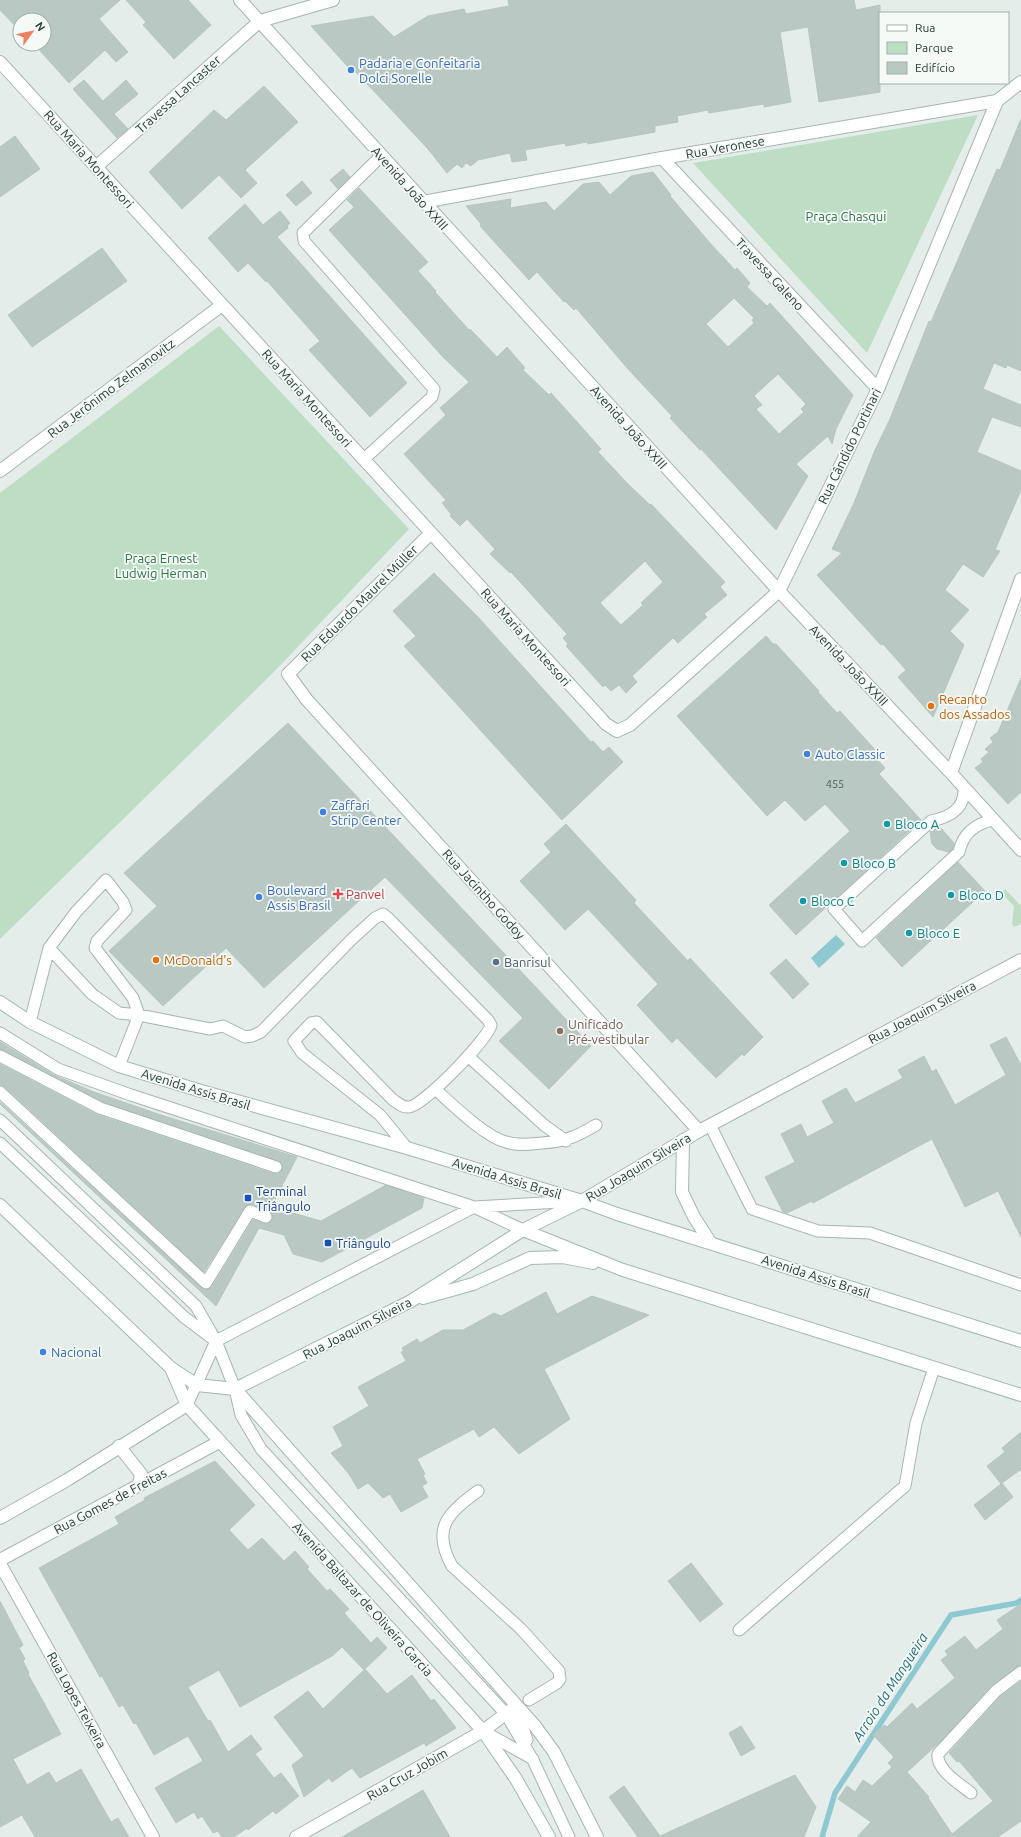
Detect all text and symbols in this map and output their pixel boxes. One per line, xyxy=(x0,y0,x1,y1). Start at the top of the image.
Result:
north arrow xyxy=(12,12,52,52)
legend xyxy=(879,12,1009,84)
text: N xyxy=(33,20,48,33)
text: Rua xyxy=(915,21,936,34)
text: Parque xyxy=(915,41,953,54)
street label: Travessa Lancaster xyxy=(133,52,223,136)
place label: Padaria e Confeitaria Dolci Sorelle xyxy=(359,56,480,85)
text: Edifício xyxy=(915,61,955,74)
marker: Padaria e Confeitaria Dolci Sorelle xyxy=(346,65,356,75)
street label: Rua Maria Montessori xyxy=(41,107,137,211)
street label: Rua Veronese xyxy=(684,133,766,161)
street label: Avenida João XXIII xyxy=(369,143,451,233)
park label: Praça Chasqui xyxy=(806,209,886,223)
street label: Travessa Galeno xyxy=(733,235,807,313)
street label: Rua Jerônimo Zelmanovitz xyxy=(45,336,177,440)
street label: Rua Maria Montessori xyxy=(259,346,355,450)
street label: Avenida João XXIII xyxy=(588,382,670,472)
street label: Rua Cândido Portinari xyxy=(815,386,883,506)
street label: Rua Eduardo Maurel Müller xyxy=(298,542,420,664)
park label: Praça Ernest Ludwig Herman xyxy=(115,551,207,580)
street label: Rua Maria Montessori xyxy=(478,585,574,689)
street label: Avenida João XXIII xyxy=(807,622,891,708)
place label: Recanto dos Assados xyxy=(939,692,1011,721)
marker: Recanto dos Assados xyxy=(926,701,936,711)
place label: Auto Classic xyxy=(815,747,885,761)
marker: Auto Classic xyxy=(802,749,812,759)
house number: 455 xyxy=(826,778,844,790)
place label: Zaffari Strip Center xyxy=(331,798,401,827)
marker: Zaffari Strip Center xyxy=(318,807,328,817)
place label: Bloco A xyxy=(895,817,940,831)
marker: Bloco A xyxy=(882,819,892,829)
street label: Rua Jacintho Godoy xyxy=(440,846,528,942)
place label: Bloco B xyxy=(852,856,896,870)
marker: Bloco B xyxy=(839,858,849,868)
place label: Boulevard Assis Brasil xyxy=(267,883,331,912)
place label: Panvel xyxy=(346,887,385,901)
place label: Bloco D xyxy=(959,888,1004,902)
marker: Panvel xyxy=(333,889,343,899)
marker: Bloco D xyxy=(946,890,956,900)
marker: Boulevard Assis Brasil xyxy=(254,892,264,902)
place label: Bloco C xyxy=(811,894,855,908)
marker: Bloco C xyxy=(798,896,808,906)
place label: Bloco E xyxy=(917,926,960,940)
marker: Bloco E xyxy=(904,928,914,938)
place label: McDonald's xyxy=(164,953,232,967)
marker: McDonald's xyxy=(151,955,161,965)
place label: Banrisul xyxy=(504,955,552,969)
marker: Banrisul xyxy=(491,957,501,967)
street label: Rua Joaquim Silveira xyxy=(866,978,978,1046)
place label: Unificado Pré-vestibular xyxy=(568,1017,649,1046)
marker: Unificado Pré-vestibular xyxy=(555,1026,565,1036)
street label: Avenida Assis Brasil xyxy=(140,1066,253,1112)
street label: Rua Joaquim Silveira xyxy=(583,1130,693,1204)
street label: Avenida Assis Brasil xyxy=(451,1155,564,1201)
place label: Terminal Triângulo xyxy=(256,1184,311,1213)
marker: Terminal Triângulo xyxy=(243,1193,253,1203)
place label: Triângulo xyxy=(336,1236,391,1250)
marker: Triângulo xyxy=(323,1238,333,1248)
street label: Avenida Assis Brasil xyxy=(760,1252,873,1300)
street label: Rua Joaquim Silveira xyxy=(300,1295,414,1361)
place label: Nacional xyxy=(51,1345,102,1359)
marker: Nacional xyxy=(38,1347,48,1357)
street label: Rua Gomes de Freitas xyxy=(51,1465,169,1537)
street label: Avenida Baltazar de Oliveira Garcia xyxy=(290,1519,436,1679)
water label: Arroio da Mangueira xyxy=(848,1629,931,1745)
street label: Rua Lopes Teixeira xyxy=(45,1649,109,1751)
street label: Rua Cruz Jobim xyxy=(364,1745,450,1803)

